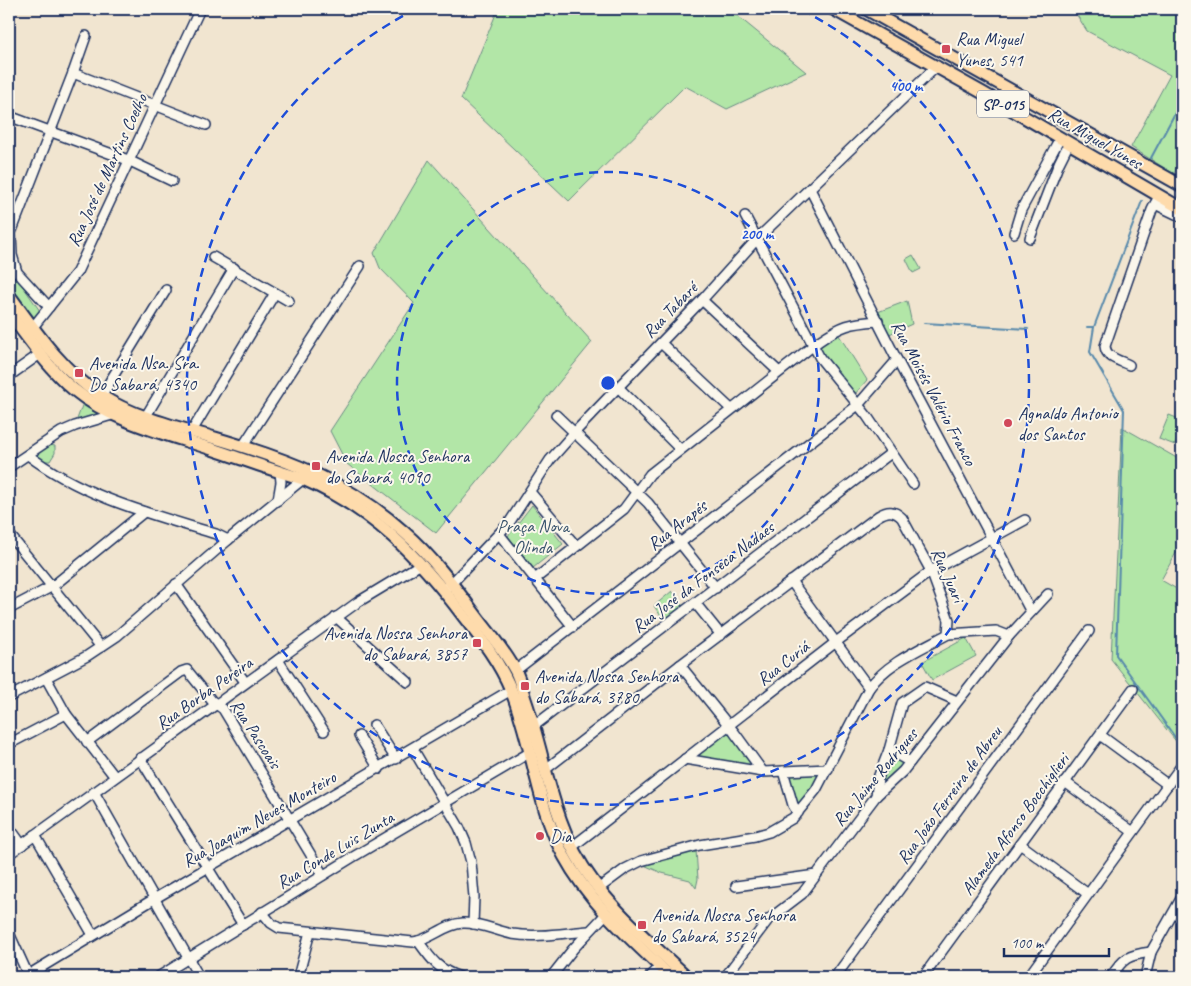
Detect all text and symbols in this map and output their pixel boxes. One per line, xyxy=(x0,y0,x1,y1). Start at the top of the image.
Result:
place label: Rua Miguel Yunes, 541 xyxy=(956,28,1025,71)
marker: Rua Miguel Yunes, 541 xyxy=(940,43,952,55)
text: 400 m xyxy=(890,77,924,96)
street label: Rua José de Martins Coelho xyxy=(62,89,153,250)
road number: SP-015 xyxy=(977,90,1029,118)
street label: Rua Miguel Yunes xyxy=(1044,102,1147,175)
text: 200 m xyxy=(741,225,775,244)
street label: Rua Tabaré xyxy=(638,275,704,342)
street label: Rua Moisés Valério Franco xyxy=(887,317,982,471)
place label: Avenida Nsa. Sra. Do Sabará, 4340 xyxy=(89,352,200,395)
marker: Avenida Nsa. Sra. Do Sabará, 4340 xyxy=(73,367,85,379)
centre of rings xyxy=(599,374,617,392)
place label: Agnaldo Antonio dos Santos xyxy=(1018,402,1119,445)
marker: Agnaldo Antonio dos Santos xyxy=(1002,417,1014,429)
place label: Avenida Nossa Senhora do Sabará, 4090 xyxy=(326,445,471,488)
marker: Avenida Nossa Senhora do Sabará, 4090 xyxy=(310,460,322,472)
street label: Rua Arapés xyxy=(643,494,712,555)
park label: Praça Nova Olinda xyxy=(497,515,570,558)
street label: Rua José da Fonseca Nadaes xyxy=(628,515,780,638)
street label: Rua Juari xyxy=(926,544,971,608)
place label: Avenida Nossa Senhora do Sabará, 3857 xyxy=(324,622,469,665)
street label: Rua Curiá xyxy=(752,634,815,690)
marker: Avenida Nossa Senhora do Sabará, 3857 xyxy=(471,637,483,649)
street label: Rua Borba Pereira xyxy=(151,651,258,734)
place label: Avenida Nossa Senhora do Sabará, 3780 xyxy=(535,665,680,708)
marker: Avenida Nossa Senhora do Sabará, 3780 xyxy=(519,680,531,692)
street label: Rua Pascoais xyxy=(226,695,287,774)
street label: Rua João Ferreira de Abreu xyxy=(892,721,1007,868)
street label: Rua Jaime Rodrigues xyxy=(828,722,924,830)
street label: Alameda Afonso Bocchiglieri xyxy=(956,747,1075,899)
street label: Rua Joaquim Neves Monteiro xyxy=(178,765,341,872)
street label: Rua Conde Luis Zunta xyxy=(272,805,399,894)
place label: Dia xyxy=(550,825,573,847)
marker: Dia xyxy=(534,830,546,842)
place label: Avenida Nossa Senhora do Sabará, 3524 xyxy=(652,904,797,947)
marker: Avenida Nossa Senhora do Sabará, 3524 xyxy=(636,919,648,931)
scale bar xyxy=(1004,926,1108,958)
text: 100 m xyxy=(1011,934,1045,953)

